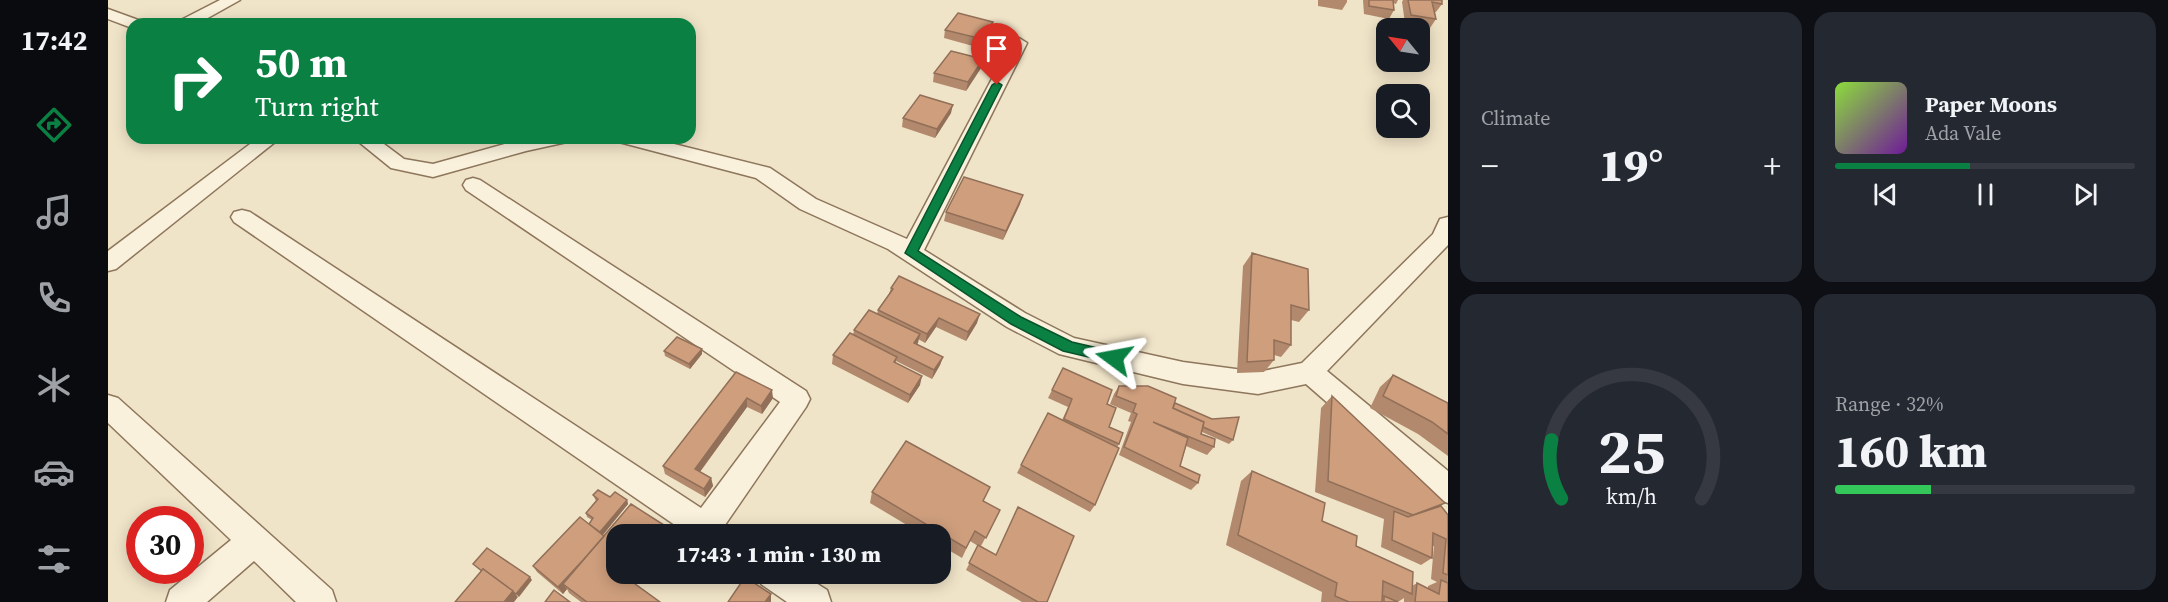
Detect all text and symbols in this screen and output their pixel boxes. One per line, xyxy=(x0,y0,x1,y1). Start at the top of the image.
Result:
north arrow xyxy=(1376,18,1430,72)
map controls xyxy=(1376,18,1430,138)
text: 17:42 xyxy=(21,22,87,59)
pin xyxy=(971,23,1022,85)
icon: arrive xyxy=(980,32,1013,65)
text: 50 m xyxy=(255,33,348,91)
icon: right xyxy=(156,42,234,120)
button: search xyxy=(1376,84,1430,138)
text: Turn right xyxy=(255,88,379,125)
text: Paper Moons xyxy=(1925,89,2057,119)
icon: directions xyxy=(33,104,75,146)
text: Climate xyxy=(1481,104,1550,132)
text: Ada Vale xyxy=(1925,119,2001,147)
text: 19° xyxy=(1599,134,1663,196)
text: − xyxy=(1481,143,1499,188)
text: + xyxy=(1763,143,1781,188)
icon: previous xyxy=(1869,178,1902,211)
icon: pause xyxy=(1969,178,2002,211)
icon: next xyxy=(2069,178,2102,211)
icon: music xyxy=(33,191,75,233)
icon: phone xyxy=(33,277,75,319)
position arrow xyxy=(1082,326,1146,390)
icon: climate xyxy=(33,364,75,406)
text: Range · 32% xyxy=(1835,390,1944,418)
text: 25 xyxy=(1597,408,1665,494)
text: 160 km xyxy=(1835,420,1987,482)
icon: car xyxy=(33,451,75,493)
text: km/h xyxy=(1605,482,1657,511)
speed limit sign: 30 xyxy=(126,506,204,584)
icon: filters xyxy=(33,538,75,580)
text: 17:43 · 1 min · 130 m xyxy=(676,539,881,569)

